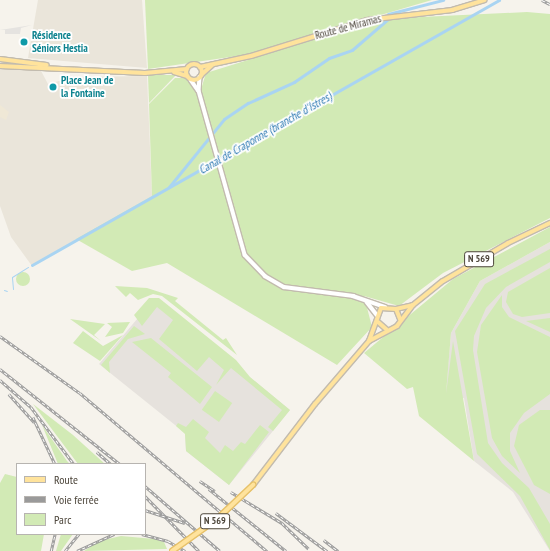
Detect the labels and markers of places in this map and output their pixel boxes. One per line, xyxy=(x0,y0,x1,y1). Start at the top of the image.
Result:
place label: Résidence Séniors Hestia xyxy=(32,29,88,55)
marker: Résidence Séniors Hestia xyxy=(19,37,29,47)
place label: Place Jean de la Fontaine xyxy=(61,74,113,100)
marker: Place Jean de la Fontaine xyxy=(48,82,58,92)

